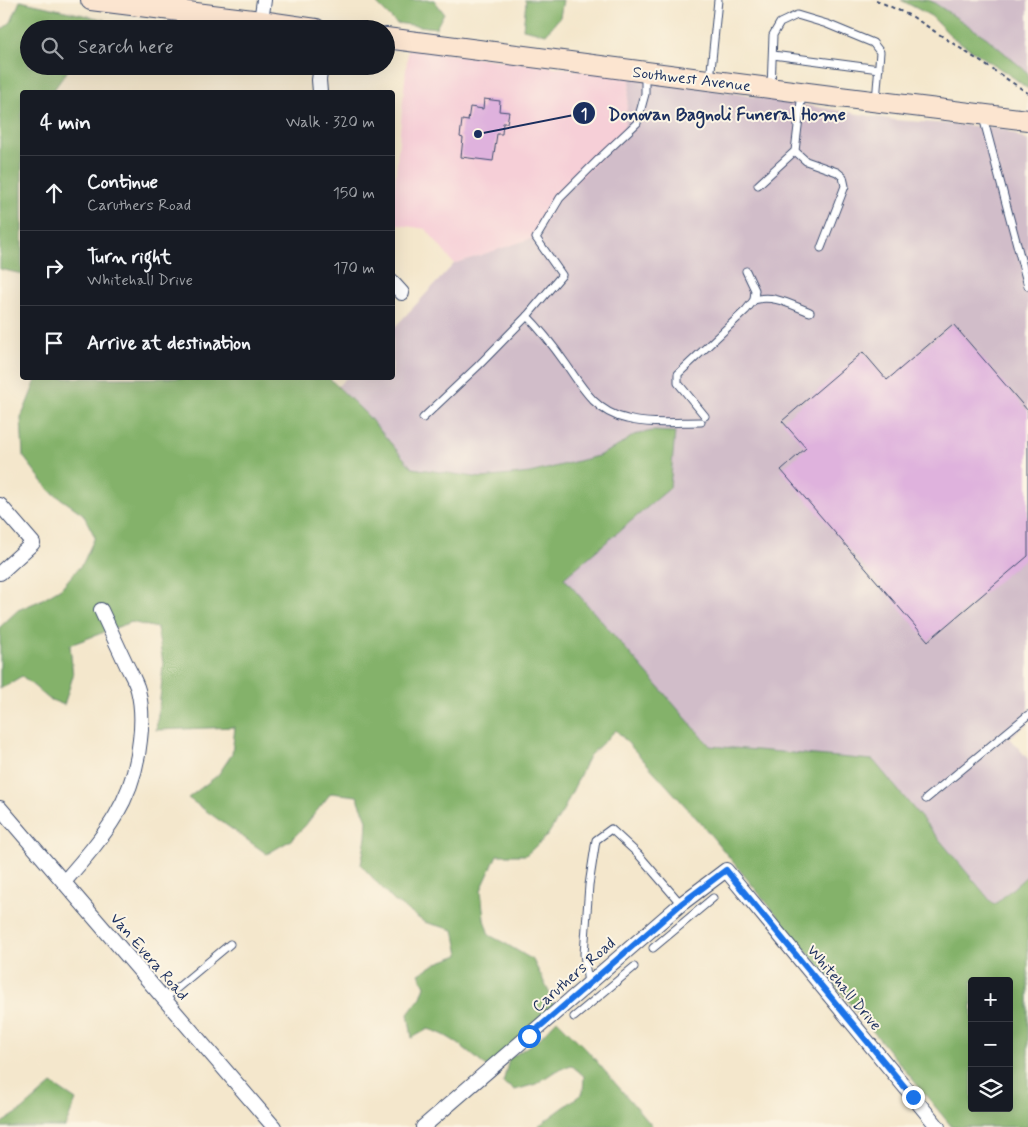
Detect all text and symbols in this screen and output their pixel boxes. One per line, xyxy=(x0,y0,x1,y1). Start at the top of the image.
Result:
search box xyxy=(20,20,395,75)
icon: search xyxy=(38,34,66,62)
text: Search here xyxy=(78,35,174,60)
street label: Southwest Avenue xyxy=(631,62,752,97)
callout: Donovan Bagnoli Funeral Home xyxy=(571,97,858,130)
text: Donovan Bagnoli Funeral Home xyxy=(608,103,846,129)
text: 1 xyxy=(581,105,587,125)
text: 4 min xyxy=(40,109,91,137)
text: Walk · 320 m xyxy=(286,112,375,133)
text: Continue xyxy=(87,170,158,195)
icon: ahead xyxy=(40,179,68,207)
text: 150 m xyxy=(333,183,375,204)
text: Caruthers Road xyxy=(87,195,191,216)
text: Turn right xyxy=(87,245,171,270)
icon: right xyxy=(40,254,68,282)
text: 170 m xyxy=(333,258,375,279)
text: Whitehall Drive xyxy=(87,270,193,291)
icon: arrive xyxy=(40,329,68,357)
text: Arrive at destination xyxy=(87,331,251,356)
street label: Van Evera Road xyxy=(105,909,193,1005)
street label: Caruthers Road xyxy=(528,933,620,1017)
street label: Whitehall Drive xyxy=(802,941,886,1035)
map controls xyxy=(968,977,1013,1112)
button: + xyxy=(968,977,1013,1022)
button: − xyxy=(968,1022,1013,1067)
route start xyxy=(518,1025,541,1048)
button: layers xyxy=(968,1067,1013,1112)
route end xyxy=(902,1086,925,1109)

